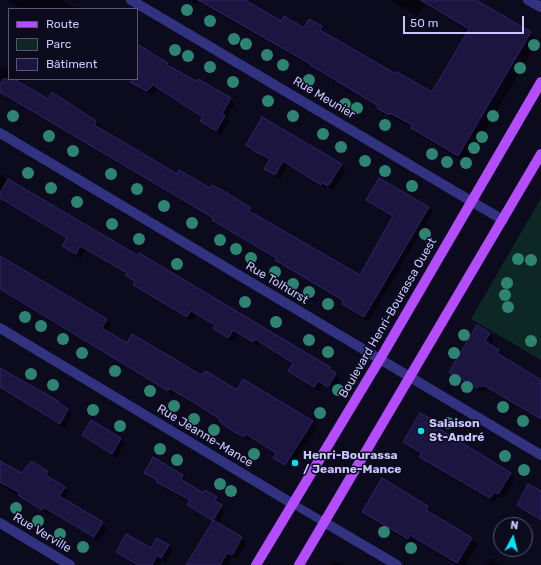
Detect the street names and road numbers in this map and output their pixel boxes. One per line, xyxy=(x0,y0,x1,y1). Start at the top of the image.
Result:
street label: Rue Meunier xyxy=(290,74,358,122)
street label: Boulevard Henri-Bourassa Ouest xyxy=(336,235,440,401)
street label: Rue Tolhurst xyxy=(243,259,311,307)
street label: Rue Jeanne-Mance xyxy=(154,402,256,470)
street label: Rue Verville xyxy=(10,510,74,556)

